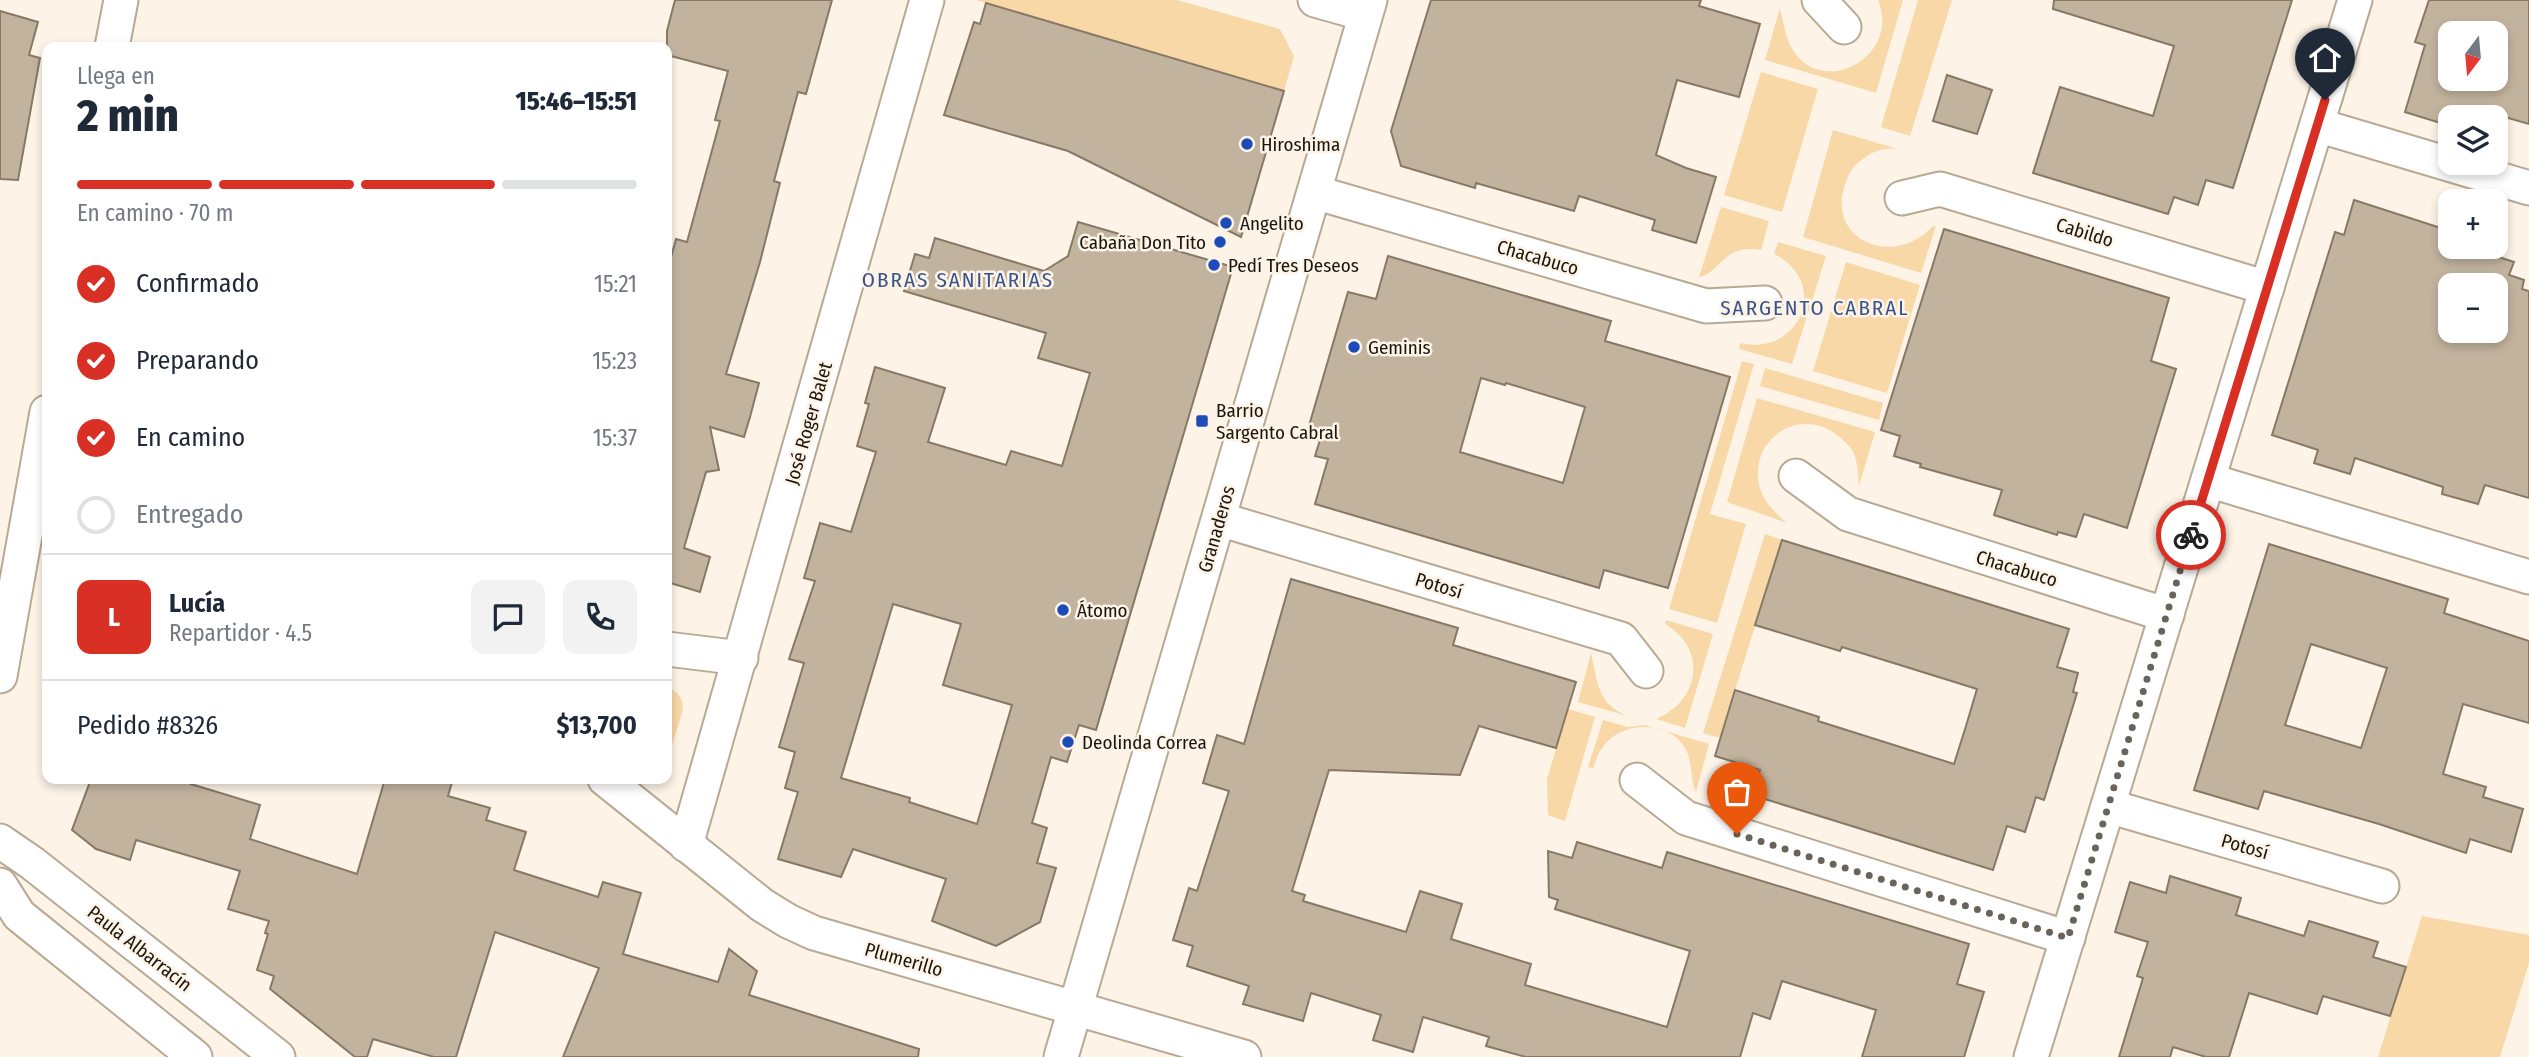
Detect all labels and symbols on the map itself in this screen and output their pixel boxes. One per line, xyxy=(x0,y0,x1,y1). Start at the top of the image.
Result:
north arrow xyxy=(2438,21,2508,91)
pin xyxy=(2295,28,2355,100)
place label: Hiroshima xyxy=(1261,133,1340,156)
marker: Hiroshima xyxy=(1239,136,1255,152)
place label: Angelito xyxy=(1240,212,1304,235)
street label: Cabildo xyxy=(2053,213,2116,252)
marker: Angelito xyxy=(1218,215,1234,231)
place label: Cabaña Don Tito xyxy=(1079,231,1206,254)
marker: Cabaña Don Tito xyxy=(1212,234,1228,250)
street label: Chacabuco xyxy=(1494,235,1581,280)
place label: Pedí Tres Deseos xyxy=(1228,254,1359,277)
marker: Pedí Tres Deseos xyxy=(1206,257,1222,273)
district label: OBRAS SANITARIAS xyxy=(862,267,1054,293)
district label: SARGENTO CABRAL xyxy=(1720,295,1910,321)
place label: Geminis xyxy=(1368,336,1431,359)
marker: Geminis xyxy=(1346,339,1362,355)
street label: José Roger Balet xyxy=(780,358,837,487)
place label: Barrio Sargento Cabral xyxy=(1216,399,1339,444)
marker: Barrio Sargento Cabral xyxy=(1194,413,1210,429)
street label: Granaderos xyxy=(1193,483,1240,575)
courier xyxy=(2156,500,2226,570)
street label: Chacabuco xyxy=(1973,545,2060,592)
street label: Potosí xyxy=(1412,567,1465,604)
place label: Átomo xyxy=(1077,599,1128,622)
marker: Átomo xyxy=(1055,602,1071,618)
place label: Deolinda Correa xyxy=(1082,731,1207,754)
marker: Deolinda Correa xyxy=(1060,734,1076,750)
pin xyxy=(1707,762,1767,834)
street label: Potosí xyxy=(2219,829,2271,864)
street label: Paula Albarracín xyxy=(83,901,196,996)
street label: Plumerillo xyxy=(862,937,946,982)

